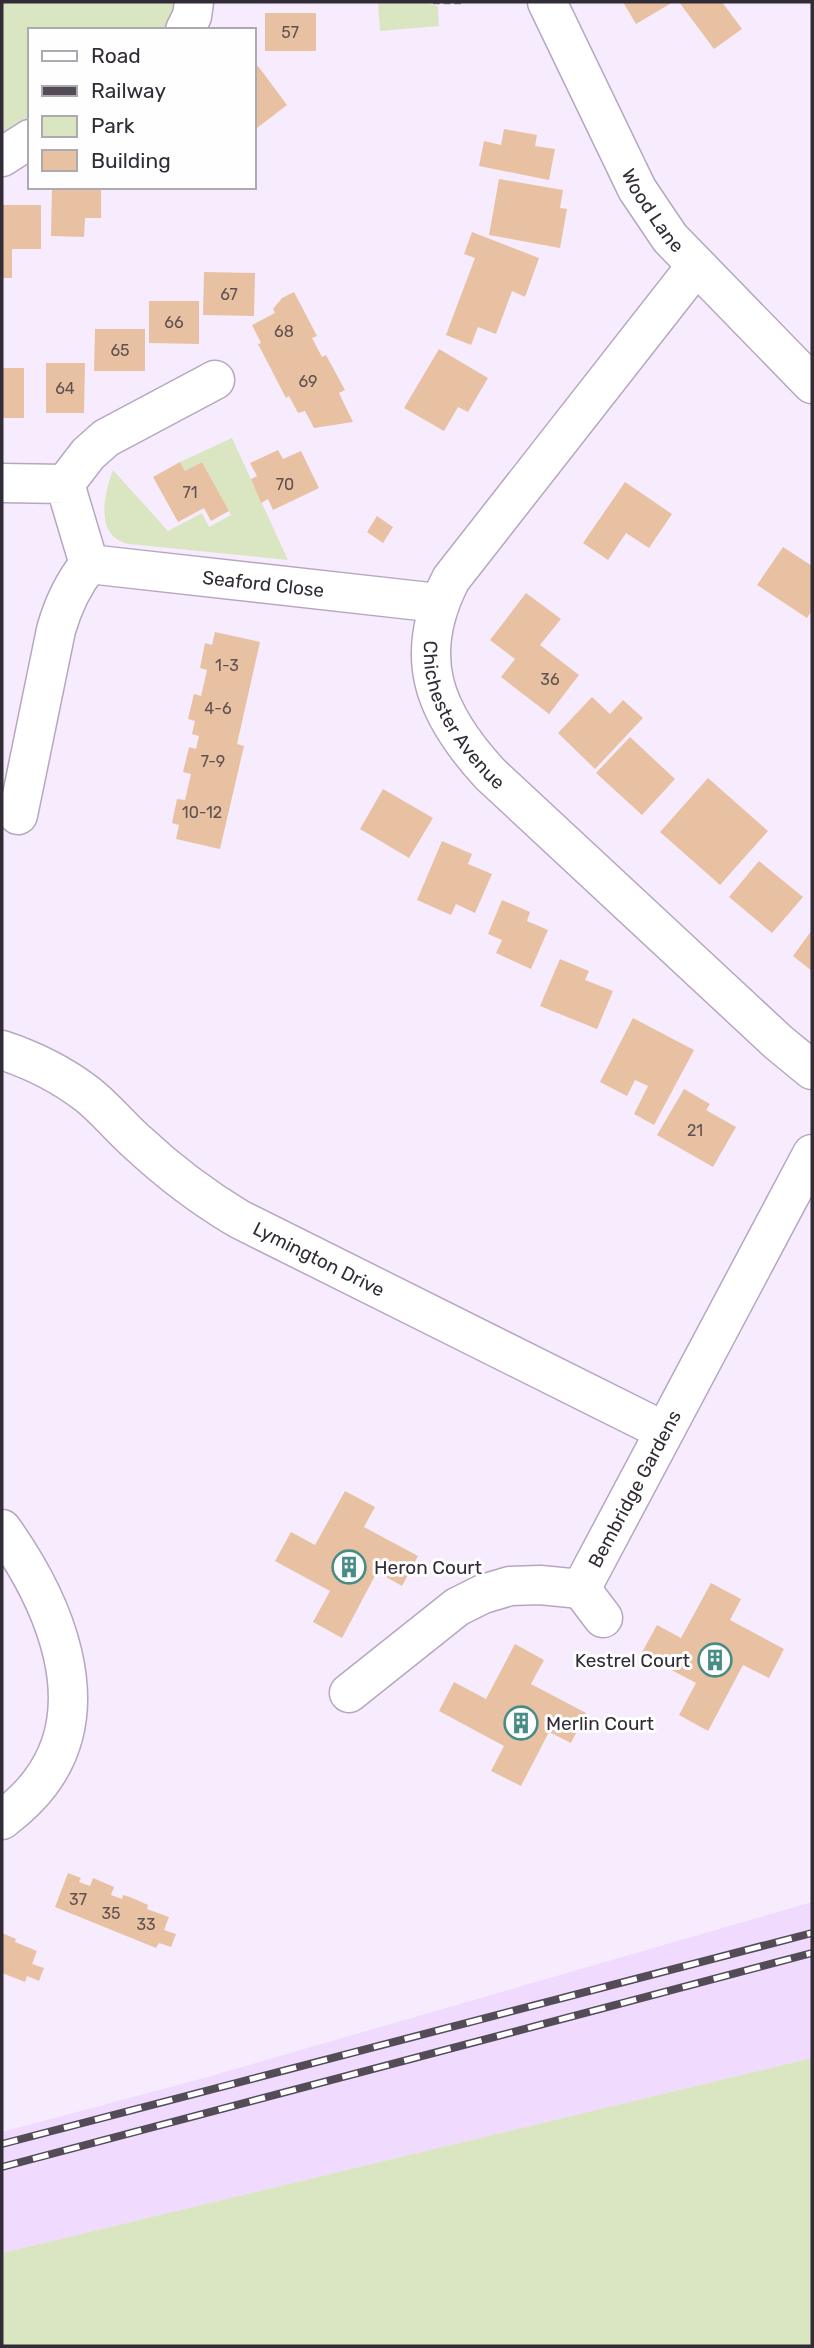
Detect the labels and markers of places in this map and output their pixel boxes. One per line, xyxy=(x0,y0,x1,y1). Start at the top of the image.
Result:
building icon: Heron Court xyxy=(330,1548,368,1586)
place label: Heron Court xyxy=(374,1556,483,1579)
building icon: Kestrel Court xyxy=(696,1641,734,1679)
place label: Kestrel Court xyxy=(575,1649,691,1672)
building icon: Merlin Court xyxy=(502,1704,540,1742)
place label: Merlin Court xyxy=(546,1712,655,1735)

